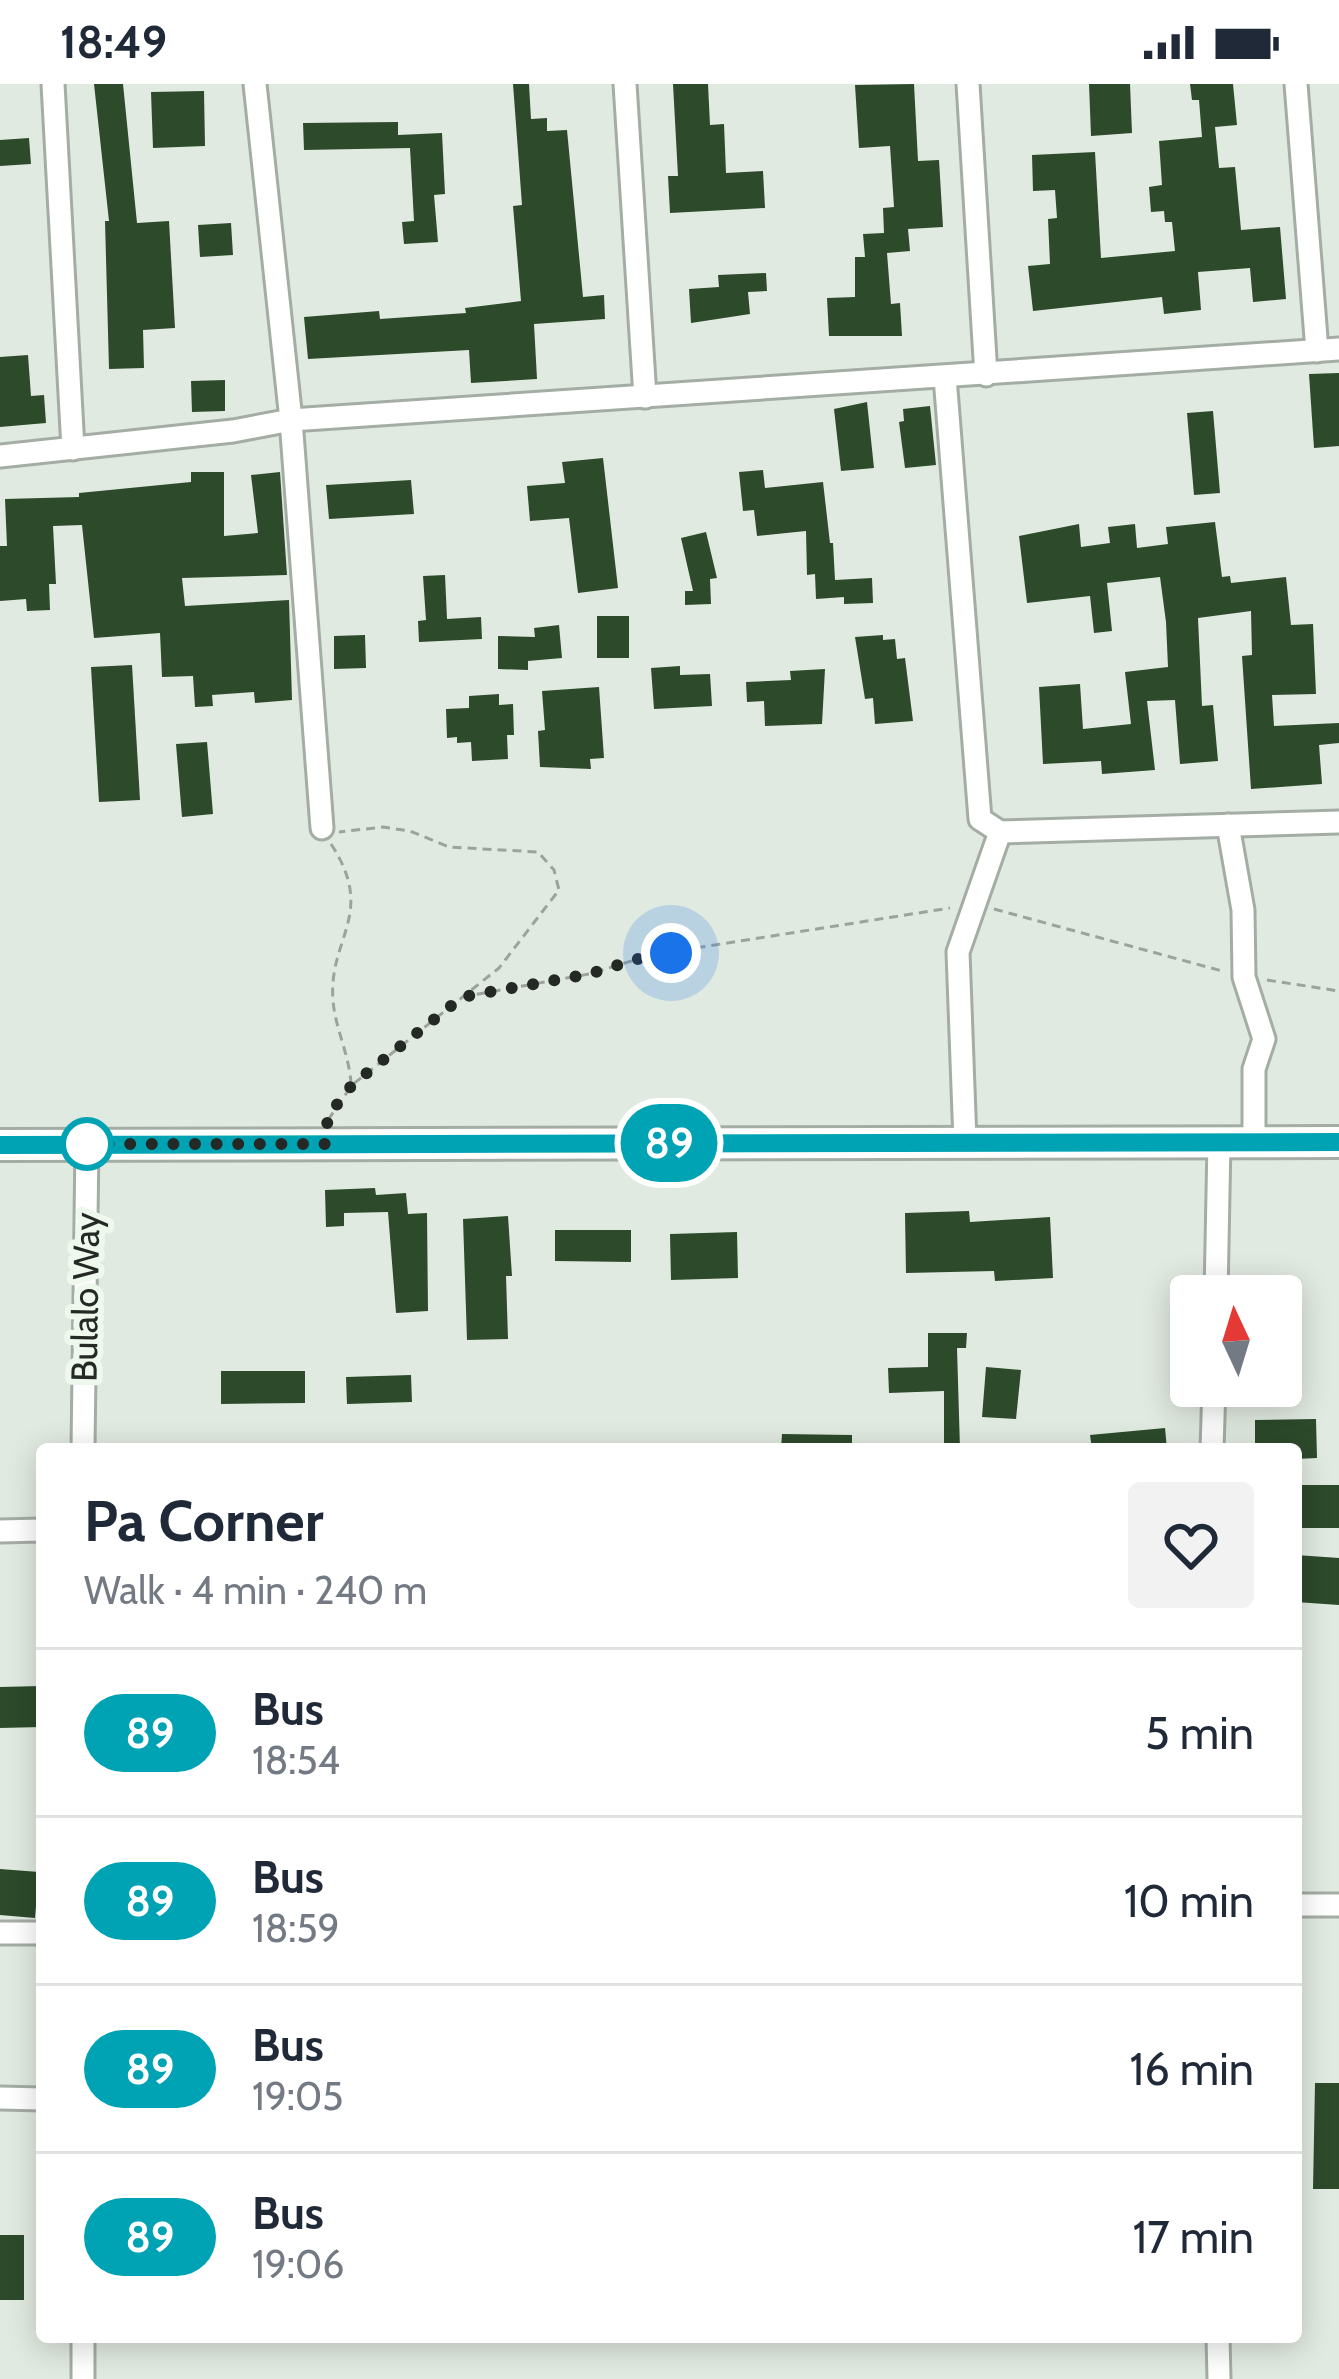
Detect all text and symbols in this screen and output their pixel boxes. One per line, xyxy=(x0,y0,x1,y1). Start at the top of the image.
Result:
text: 18:49 xyxy=(60,15,167,69)
your location xyxy=(641,923,701,983)
line badge: 89 xyxy=(615,1104,723,1182)
text: 89 xyxy=(645,1117,693,1169)
unlabelled marker xyxy=(62,1119,112,1169)
street label: Bulalo Way xyxy=(62,1212,108,1382)
north arrow xyxy=(1170,1275,1302,1407)
map controls xyxy=(1170,1275,1302,1407)
button: heart xyxy=(1128,1482,1254,1608)
text: Pa Corner xyxy=(84,1486,324,1555)
text: Walk · 4 min · 240 m xyxy=(84,1566,427,1614)
text: Bus xyxy=(252,1682,324,1736)
text: 5 min xyxy=(1145,1706,1254,1760)
text: 89 xyxy=(126,1707,174,1759)
text: 18:54 xyxy=(252,1736,340,1784)
text: Bus xyxy=(252,1850,324,1904)
text: 10 min xyxy=(1124,1874,1254,1928)
text: 89 xyxy=(126,1875,174,1927)
text: 18:59 xyxy=(252,1904,340,1952)
text: Bus xyxy=(252,2018,324,2072)
text: 16 min xyxy=(1129,2042,1254,2096)
text: 89 xyxy=(126,2043,174,2095)
text: 19:05 xyxy=(252,2072,343,2120)
text: Bus xyxy=(252,2186,324,2240)
text: 17 min xyxy=(1132,2210,1254,2264)
text: 89 xyxy=(126,2211,174,2263)
text: 19:06 xyxy=(252,2240,344,2288)

